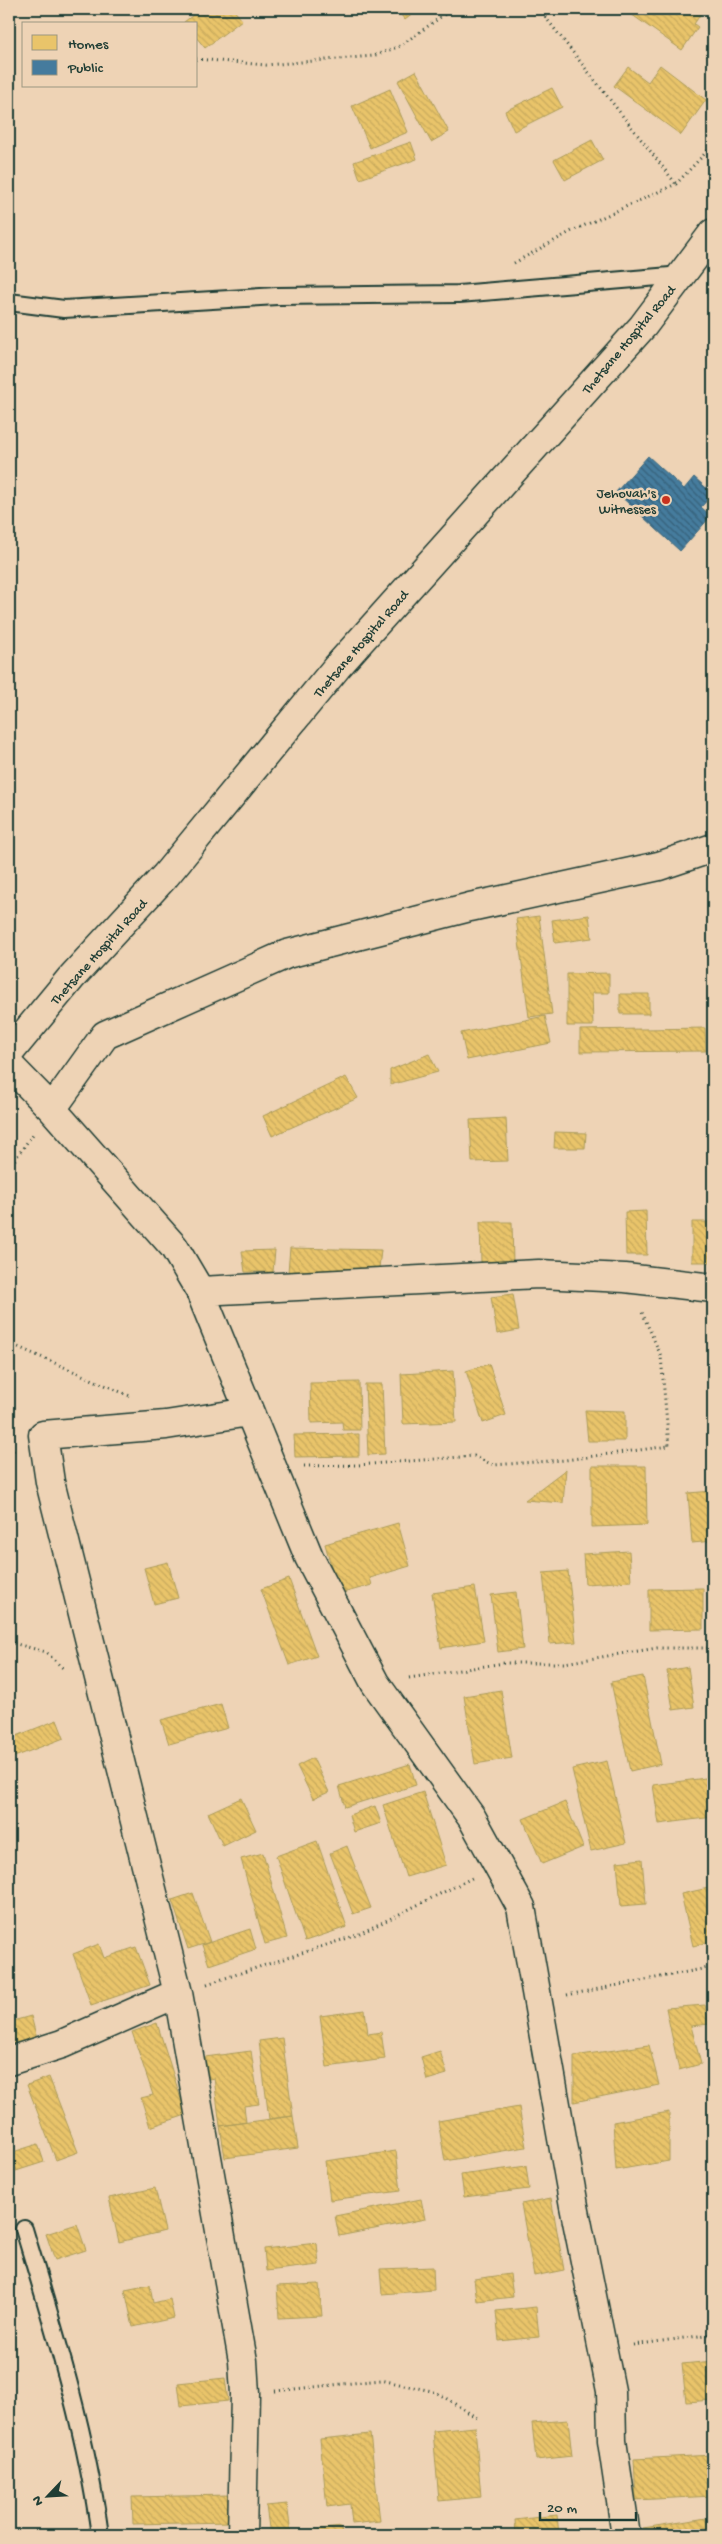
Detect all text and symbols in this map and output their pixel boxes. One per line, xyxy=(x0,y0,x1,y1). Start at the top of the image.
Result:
legend xyxy=(22,22,198,88)
text: Homes xyxy=(68,36,109,54)
text: Public xyxy=(67,60,104,78)
street label: Thetsane Hospital Road xyxy=(579,281,682,399)
place label: Jehovah's Witnesses xyxy=(596,486,657,519)
marker: Jehovah's Witnesses xyxy=(660,494,672,506)
street label: Thetsane Hospital Road xyxy=(310,586,414,703)
street label: Thetsane Hospital Road xyxy=(47,895,153,1010)
north arrow xyxy=(22,2472,72,2522)
scale bar xyxy=(540,2489,636,2521)
text: N xyxy=(29,2493,48,2508)
text: 20 m xyxy=(547,2500,577,2518)

